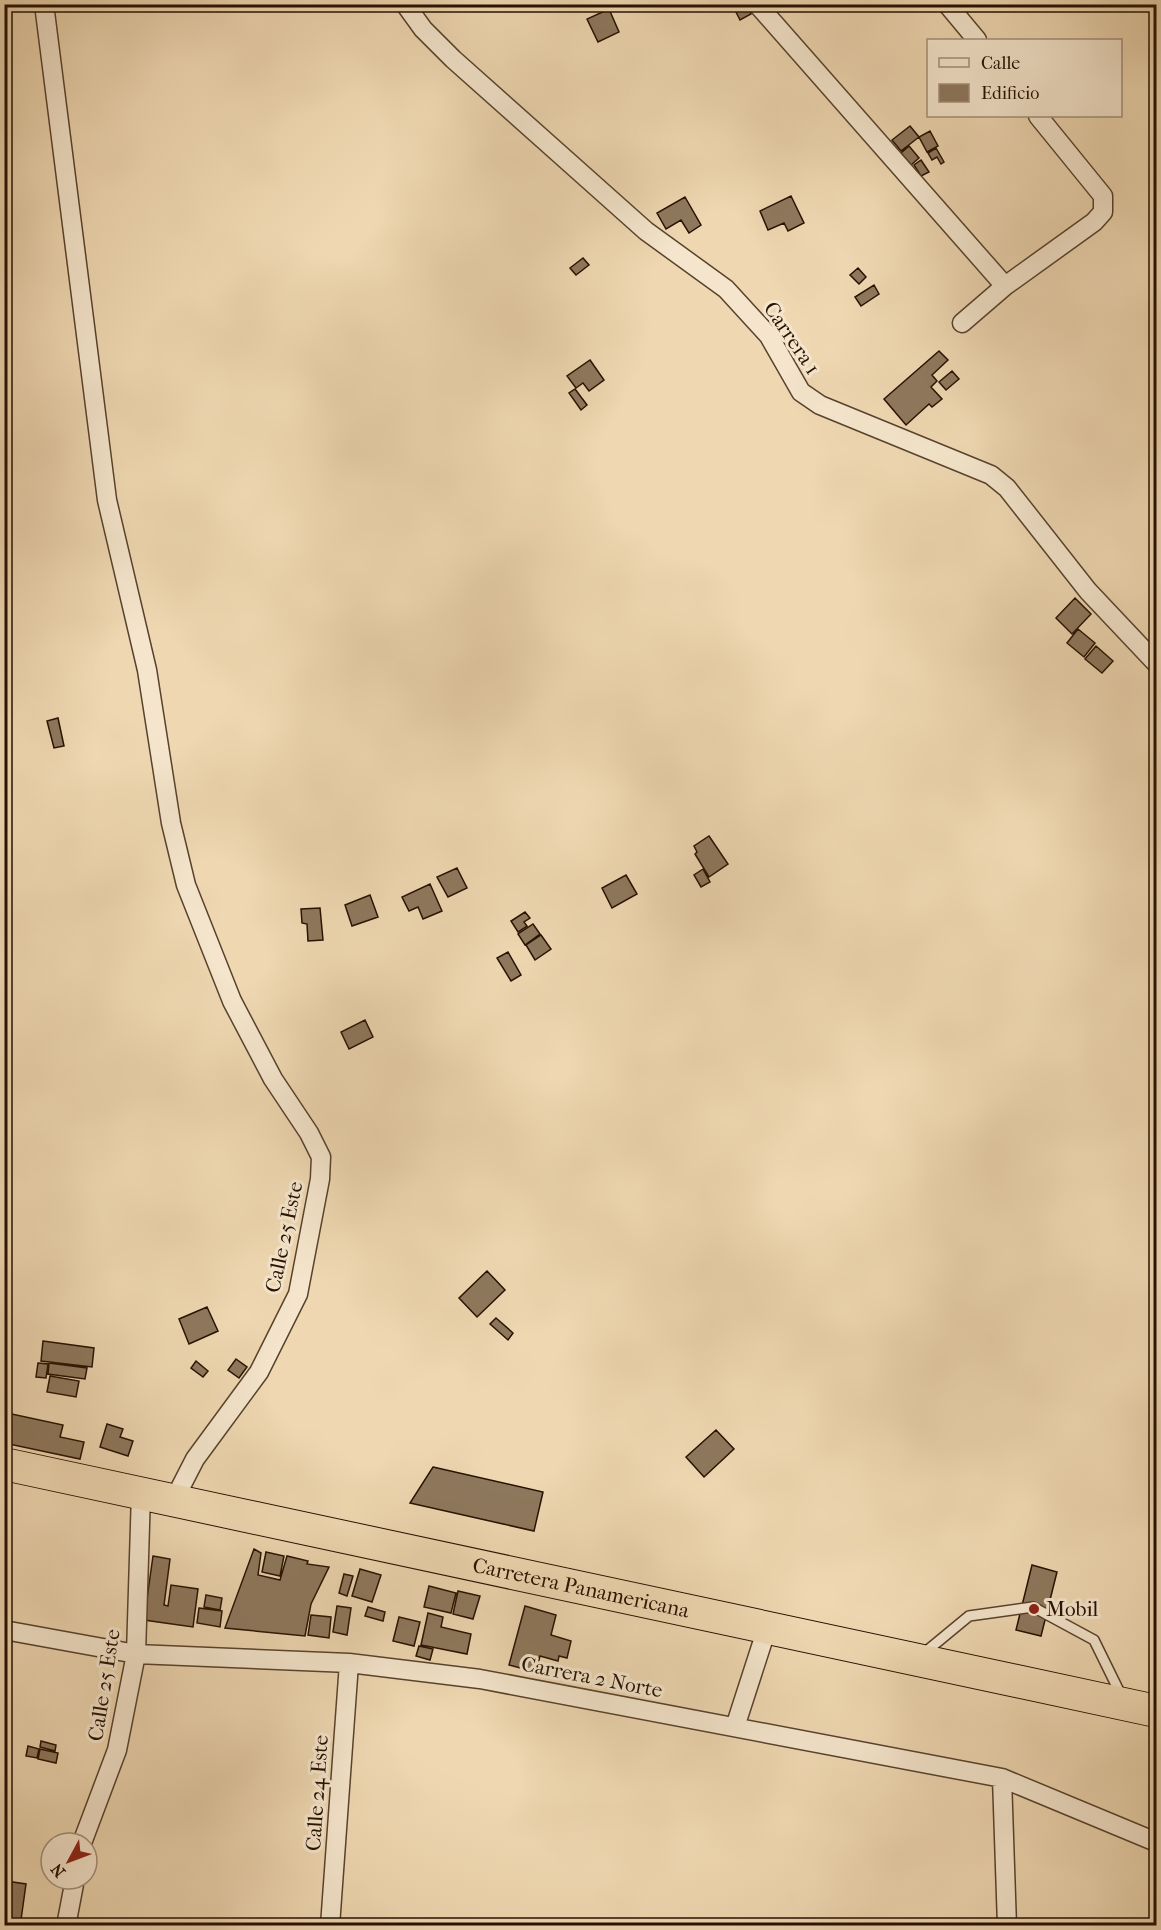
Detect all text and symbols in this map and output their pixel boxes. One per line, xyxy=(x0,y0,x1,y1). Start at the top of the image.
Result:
legend xyxy=(927,39,1122,117)
text: Calle xyxy=(981,53,1020,74)
text: Edificio xyxy=(981,83,1039,104)
street label: Carrera 1 xyxy=(759,297,825,379)
street label: Calle 25 Este xyxy=(261,1179,307,1295)
street label: Carretera Panamericana xyxy=(470,1553,692,1623)
place label: Mobil xyxy=(1046,1597,1099,1621)
marker: Mobil xyxy=(1027,1602,1041,1616)
street label: Calle 25 Este xyxy=(83,1627,125,1743)
street label: Carrera 2 Norte xyxy=(519,1652,665,1702)
street label: Calle 24 Este xyxy=(301,1734,333,1852)
north arrow xyxy=(39,1831,99,1891)
text: N xyxy=(46,1859,69,1881)

